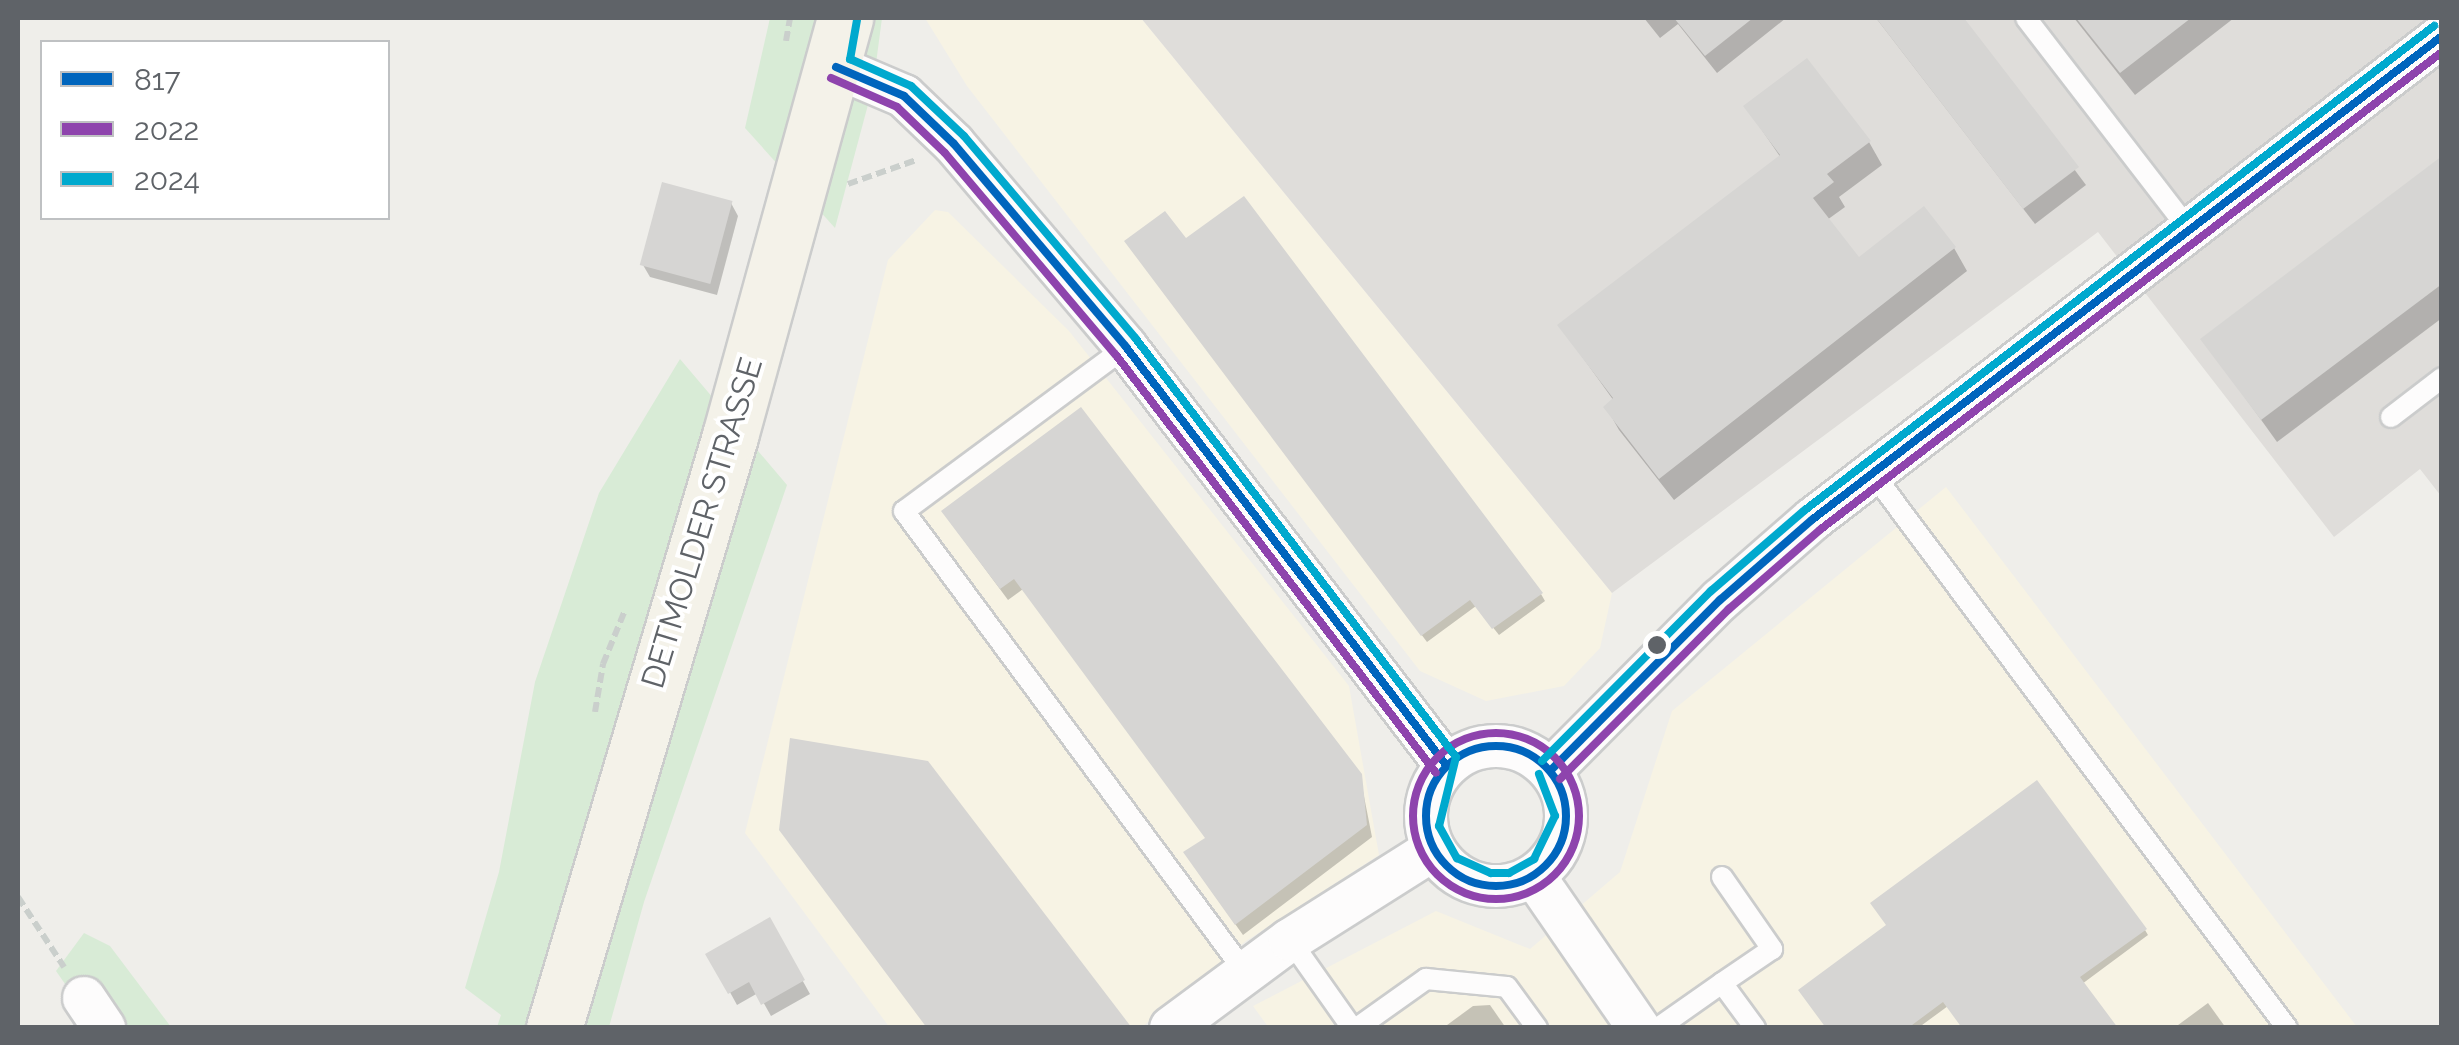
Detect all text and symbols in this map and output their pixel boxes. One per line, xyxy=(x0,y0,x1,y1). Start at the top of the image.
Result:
legend xyxy=(40,40,390,220)
text: 817 xyxy=(134,62,181,97)
text: 2022 xyxy=(134,112,199,147)
text: 2024 xyxy=(134,162,200,197)
street label: DETMOLDER STRASSE xyxy=(633,353,771,693)
unlabelled marker xyxy=(1647,635,1667,655)

